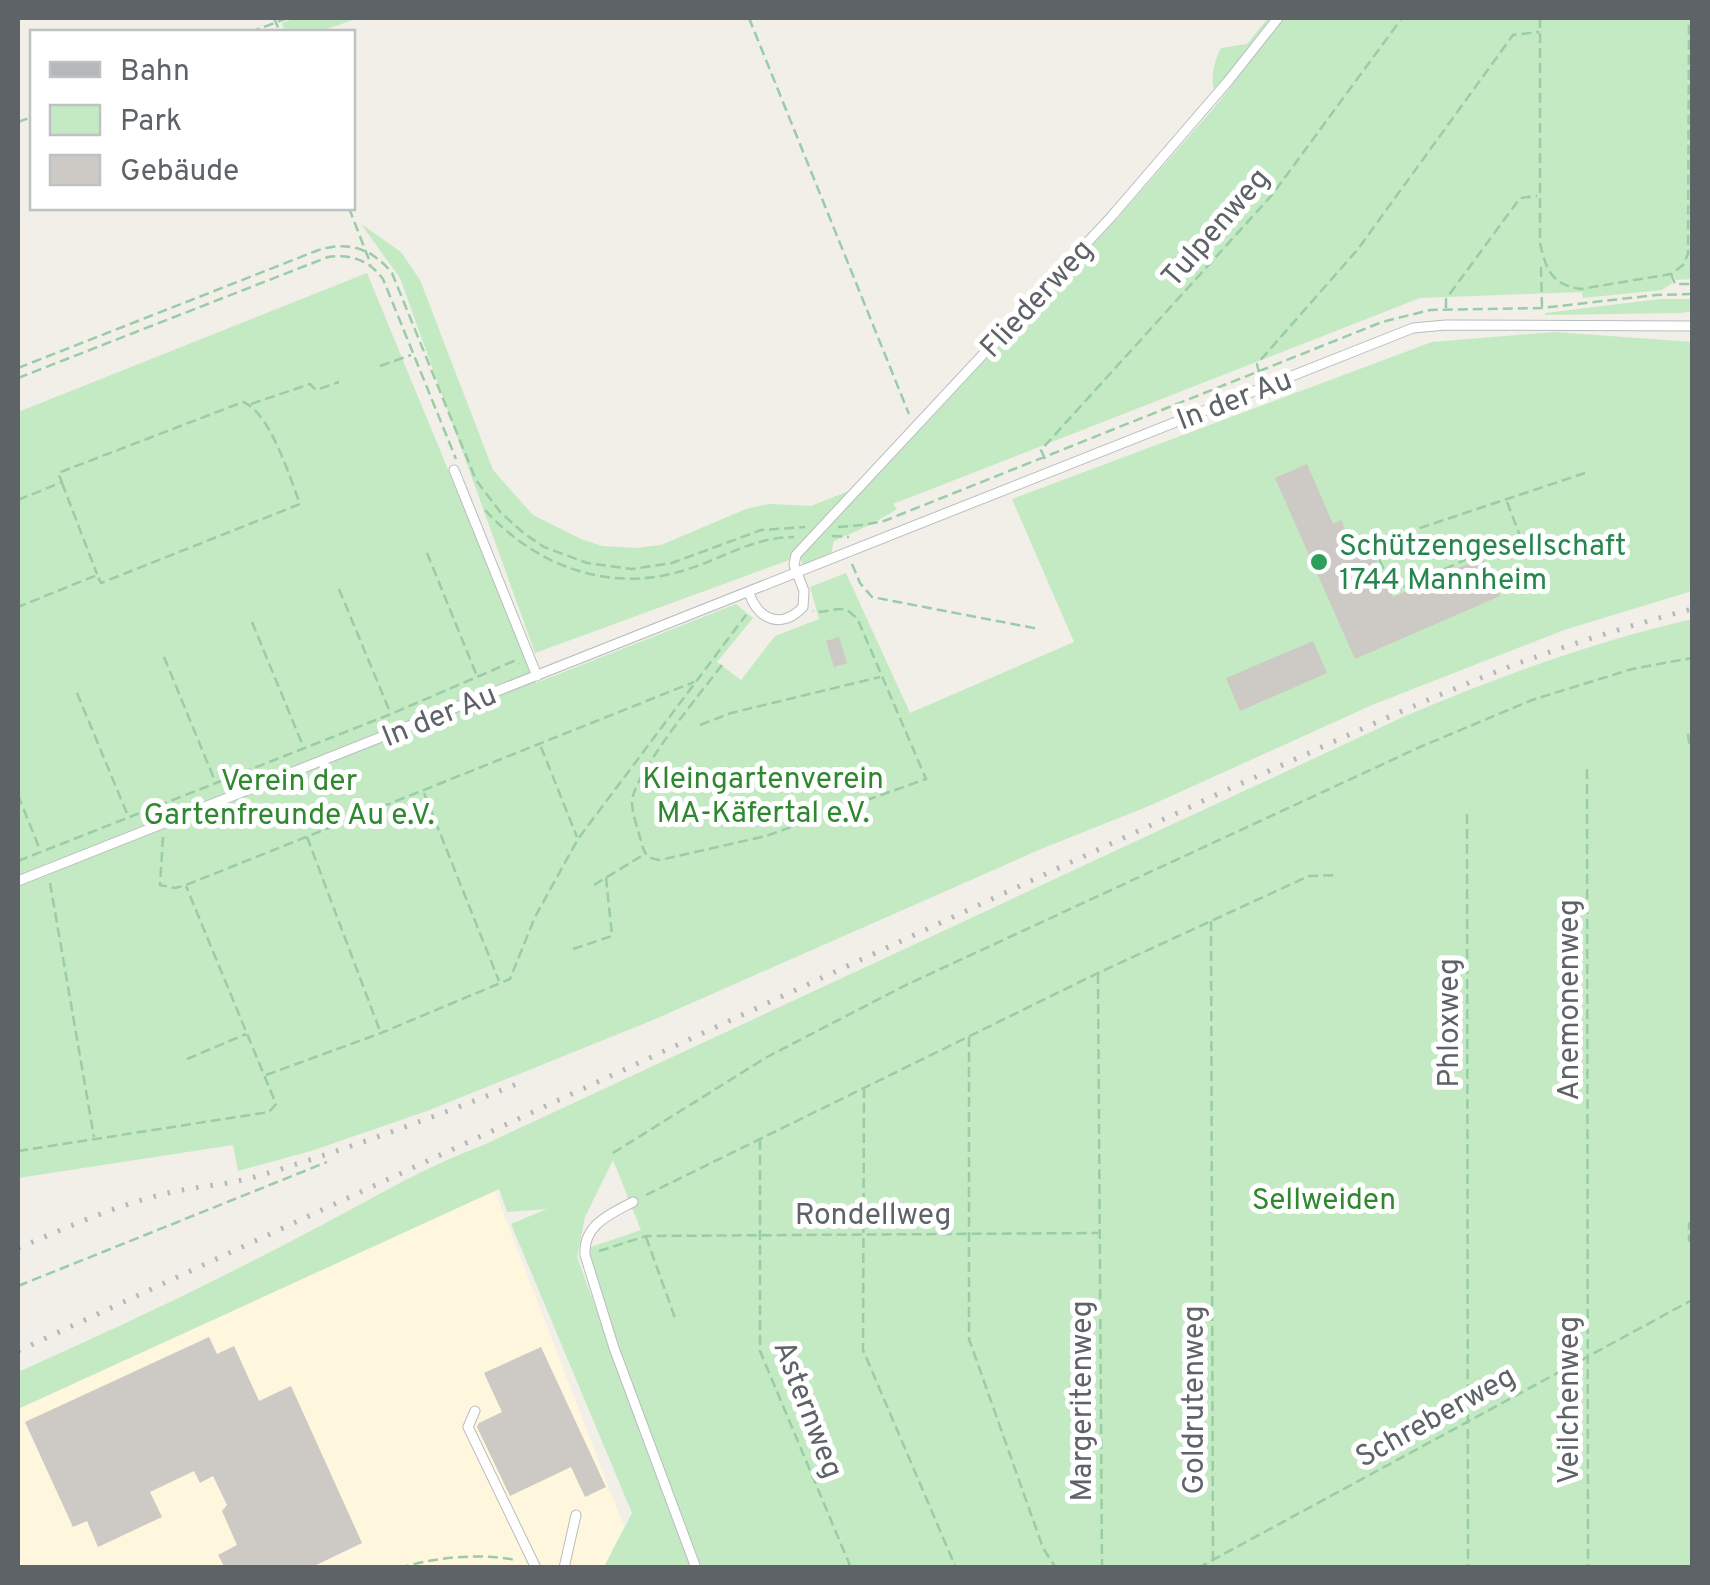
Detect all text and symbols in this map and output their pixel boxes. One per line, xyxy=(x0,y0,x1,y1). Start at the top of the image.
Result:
legend xyxy=(30,30,355,210)
text: Bahn xyxy=(120,54,190,91)
text: Park xyxy=(120,104,182,141)
text: Gebäude xyxy=(120,154,239,191)
street label: Tulpenweg xyxy=(1155,161,1279,296)
street label: Fliederweg xyxy=(974,233,1102,367)
street label: In der Au xyxy=(1172,362,1298,440)
place label: Schützengesellschaft 1744 Mannheim xyxy=(1339,529,1626,600)
marker: Schützengesellschaft 1744 Mannheim xyxy=(1308,551,1330,573)
street label: In der Au xyxy=(377,678,503,757)
park label: Kleingartenverein MA-Käfertal e.V. xyxy=(642,762,884,833)
park label: Verein der Gartenfreunde Au e.V. xyxy=(143,764,435,835)
street label: Anemonenweg xyxy=(1552,899,1589,1101)
street label: Phloxweg xyxy=(1432,958,1469,1088)
park label: Sellweiden xyxy=(1252,1183,1396,1220)
street label: Rondellweg xyxy=(795,1198,951,1235)
street label: Margeritenweg xyxy=(1065,1300,1102,1502)
street label: Goldrutenweg xyxy=(1177,1305,1214,1495)
street label: Veilchenweg xyxy=(1552,1316,1589,1484)
street label: Asternweg xyxy=(764,1336,850,1484)
street label: Schreberweg xyxy=(1350,1359,1523,1477)

